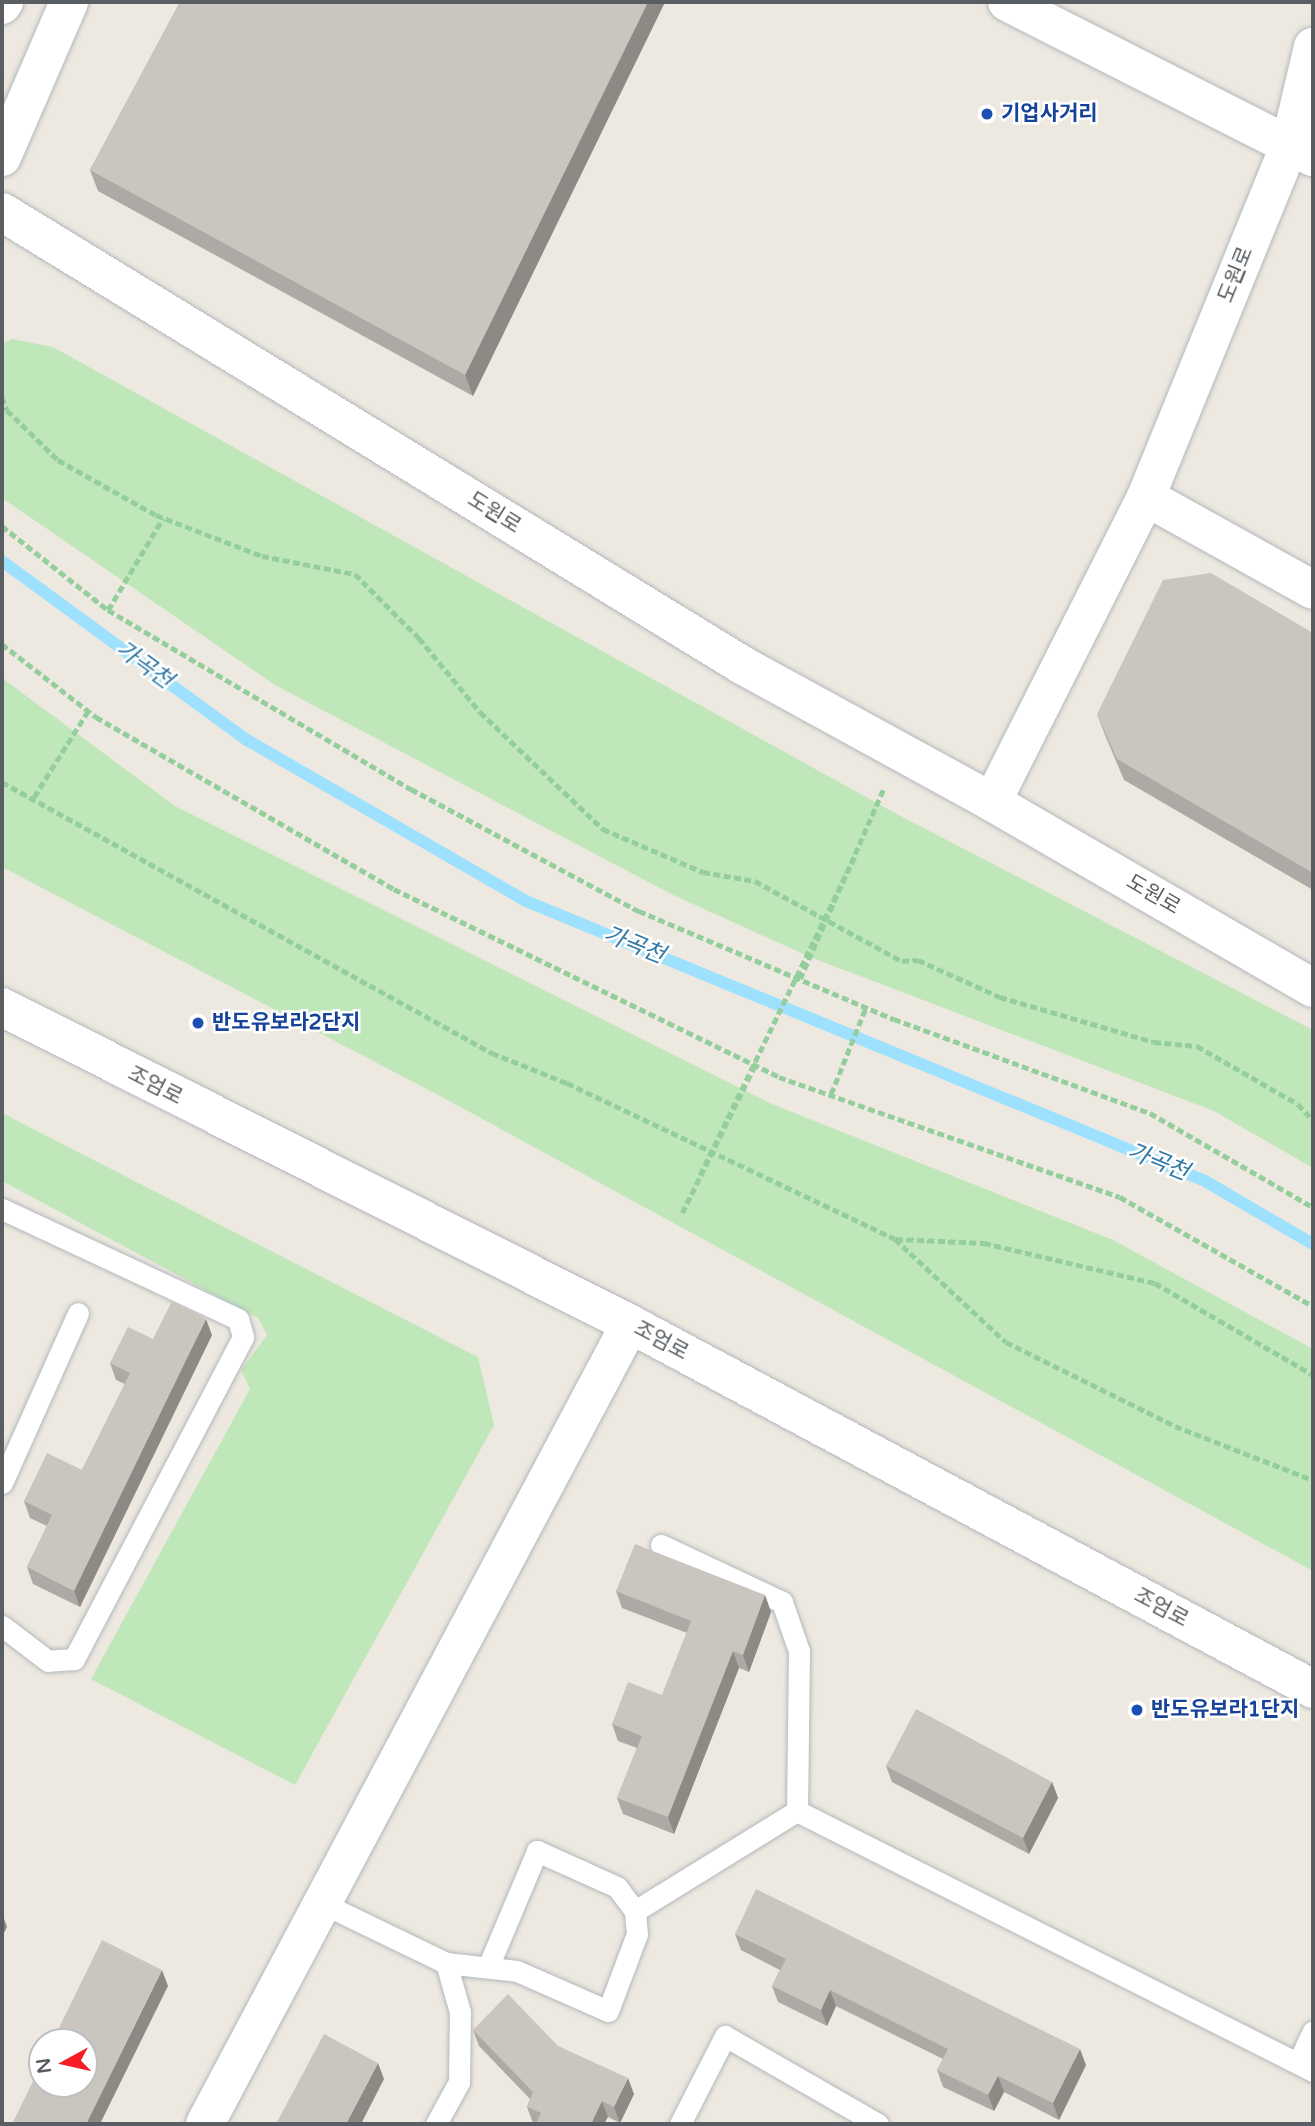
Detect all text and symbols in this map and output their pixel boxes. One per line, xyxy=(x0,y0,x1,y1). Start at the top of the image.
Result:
place label: 기업사거리 xyxy=(1001,101,1098,127)
marker: 기업사거리 xyxy=(979,106,995,122)
street label: 도원로 xyxy=(1213,243,1259,307)
street label: 도원로 xyxy=(463,487,525,539)
water label: 가곡천 xyxy=(110,635,178,695)
street label: 도원로 xyxy=(1122,870,1184,920)
water label: 가곡천 xyxy=(599,920,669,970)
place label: 반도유보라2단지 xyxy=(212,1010,360,1036)
marker: 반도유보라2단지 xyxy=(190,1015,206,1031)
street label: 조엄로 xyxy=(123,1062,187,1110)
water label: 가곡천 xyxy=(1123,1137,1193,1187)
street label: 조엄로 xyxy=(629,1316,693,1366)
street label: 조엄로 xyxy=(1129,1583,1193,1633)
place label: 반도유보라1단지 xyxy=(1151,1697,1299,1723)
marker: 반도유보라1단지 xyxy=(1129,1702,1145,1718)
north arrow xyxy=(28,2028,98,2098)
text: N xyxy=(32,2057,56,2075)

